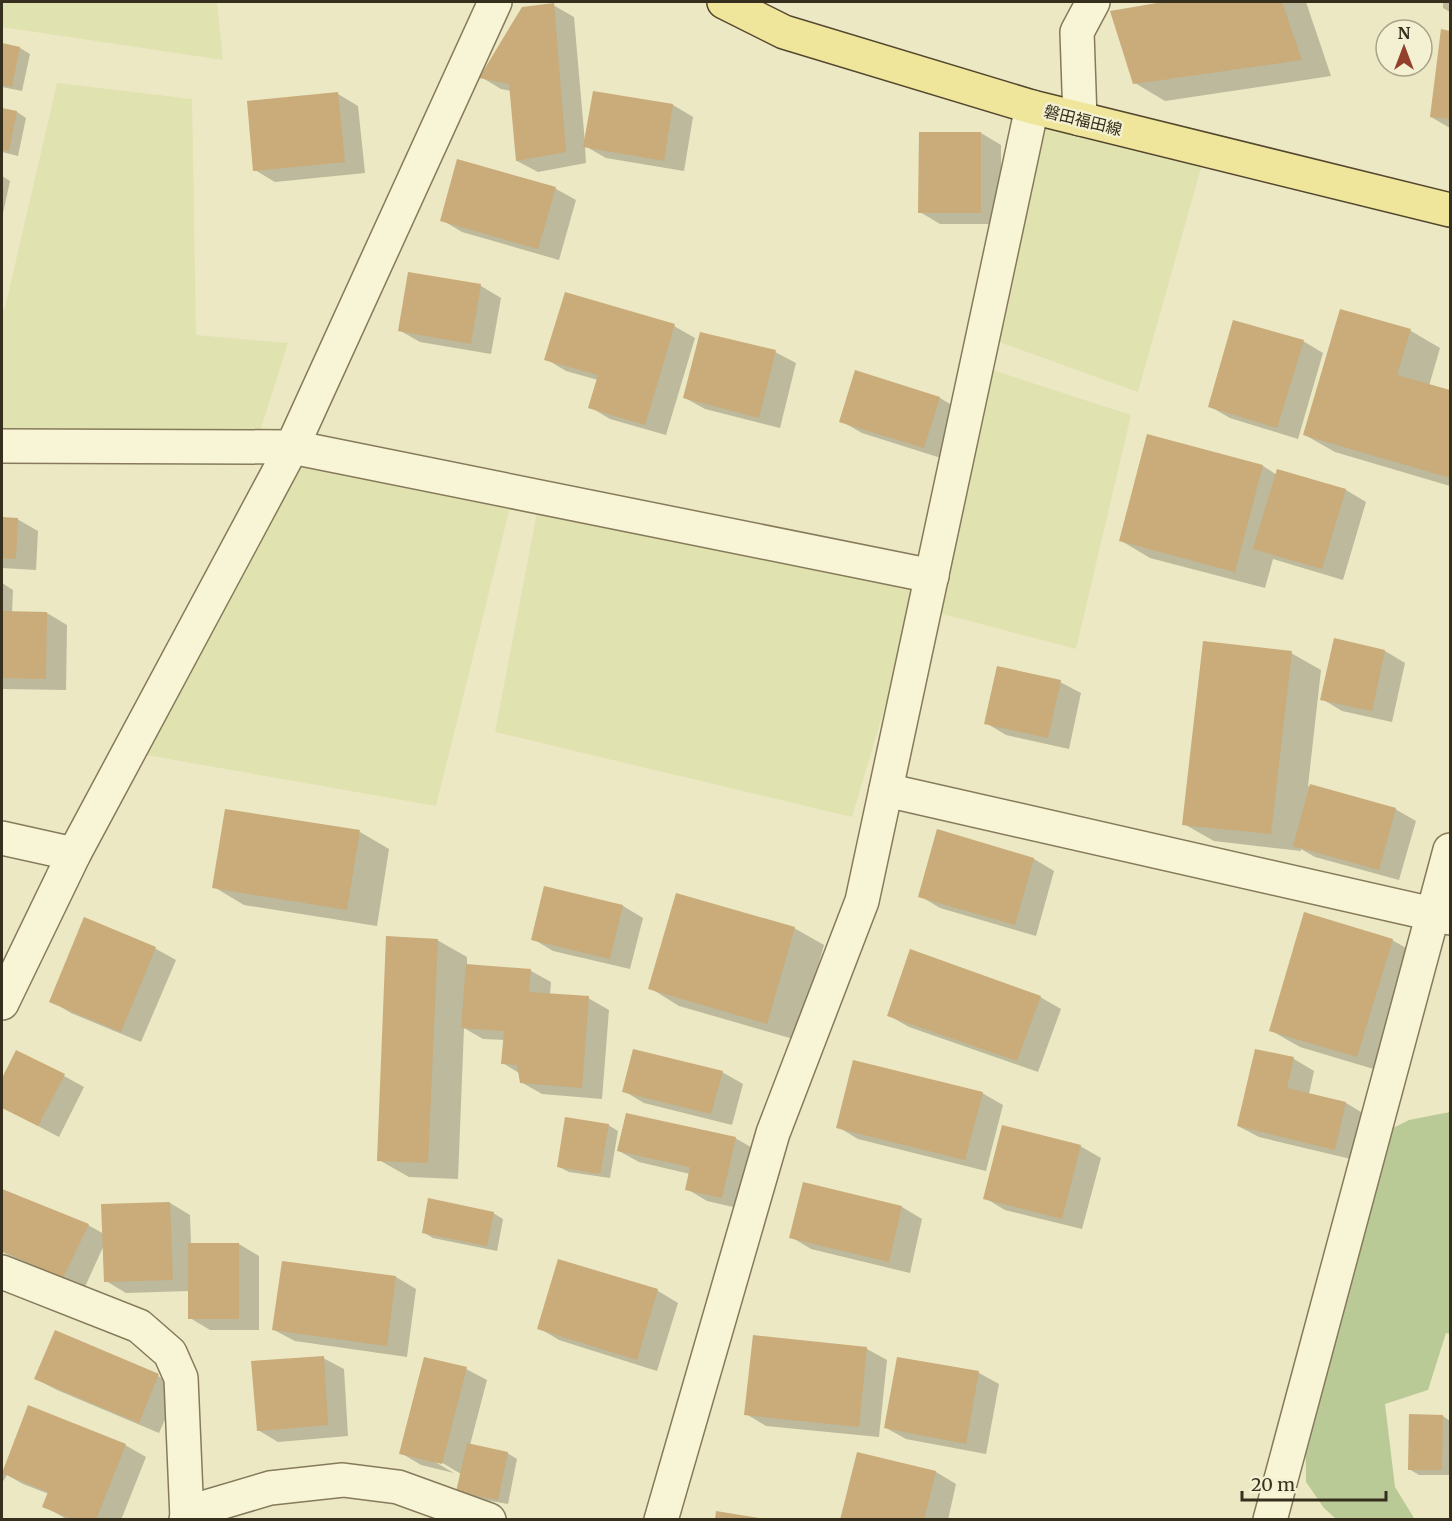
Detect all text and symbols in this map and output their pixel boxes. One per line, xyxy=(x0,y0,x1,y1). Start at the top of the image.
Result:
north arrow xyxy=(1374,18,1434,78)
text: N xyxy=(1398,23,1411,43)
street label: 磐田福田線 xyxy=(1042,101,1124,139)
scale bar xyxy=(1242,1464,1386,1502)
text: 20 m xyxy=(1251,1473,1295,1496)

